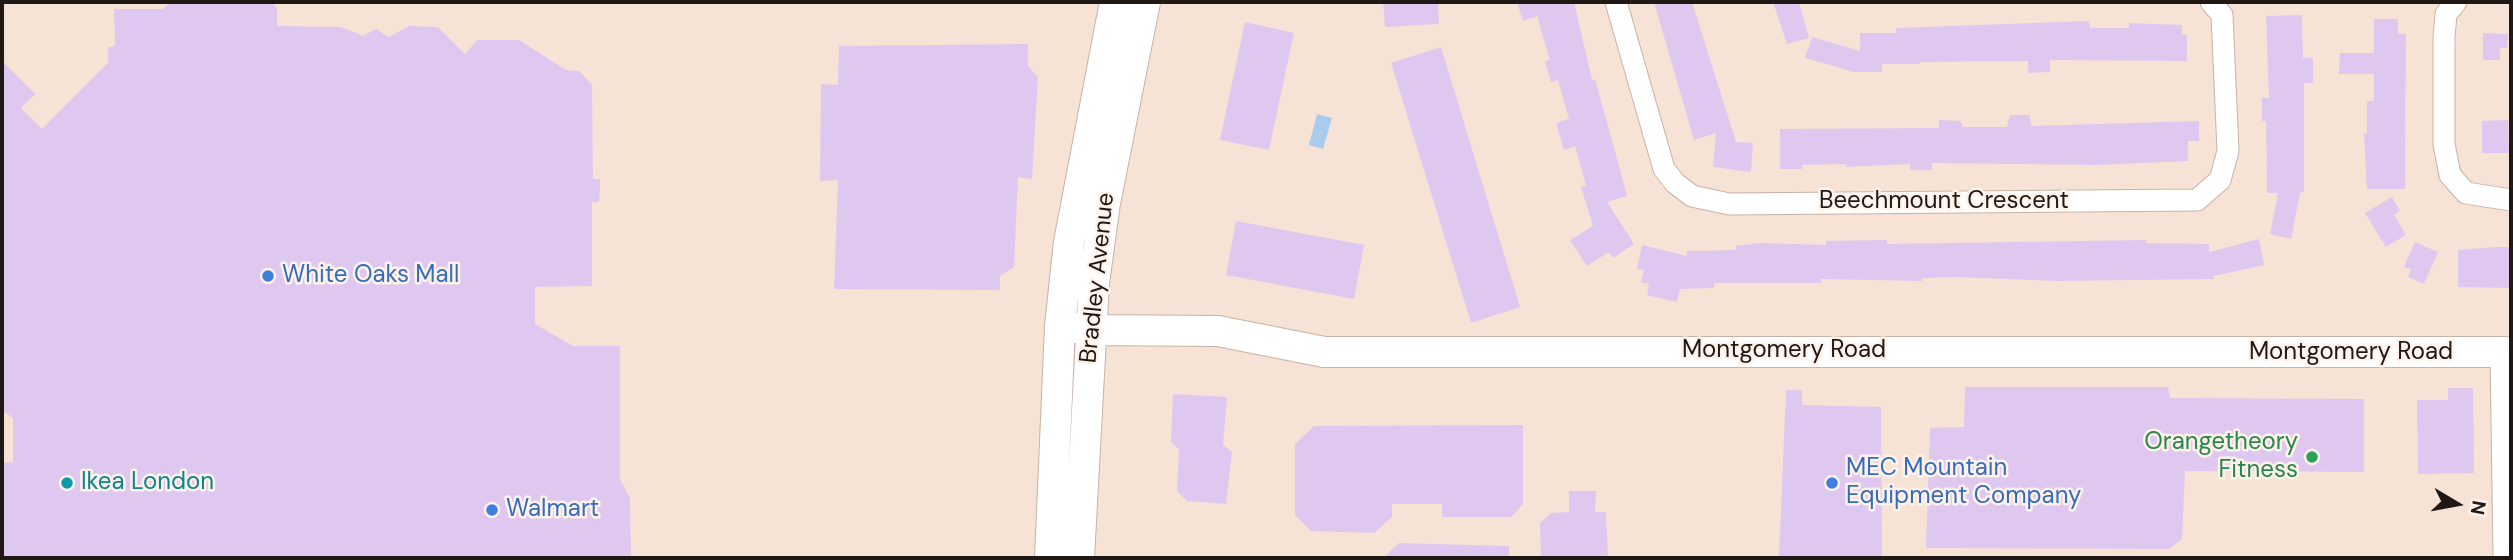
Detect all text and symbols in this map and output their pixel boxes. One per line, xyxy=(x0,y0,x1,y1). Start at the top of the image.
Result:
street label: Beechmount Crescent xyxy=(1819,188,2069,216)
street label: Bradley Avenue xyxy=(1075,191,1121,365)
place label: White Oaks Mall xyxy=(282,262,459,290)
marker: White Oaks Mall xyxy=(260,268,276,284)
street label: Montgomery Road xyxy=(1682,337,1886,365)
street label: Montgomery Road xyxy=(2249,339,2453,367)
place label: Orangetheory Fitness xyxy=(2144,429,2298,485)
marker: Orangetheory Fitness xyxy=(2304,449,2320,465)
place label: MEC Mountain Equipment Company xyxy=(1846,455,2081,511)
place label: Ikea London xyxy=(81,469,214,497)
north arrow xyxy=(2422,469,2492,539)
marker: Ikea London xyxy=(59,475,75,491)
marker: MEC Mountain Equipment Company xyxy=(1824,475,1840,491)
place label: Walmart xyxy=(506,496,599,524)
text: N xyxy=(2465,499,2492,517)
marker: Walmart xyxy=(484,502,500,518)

